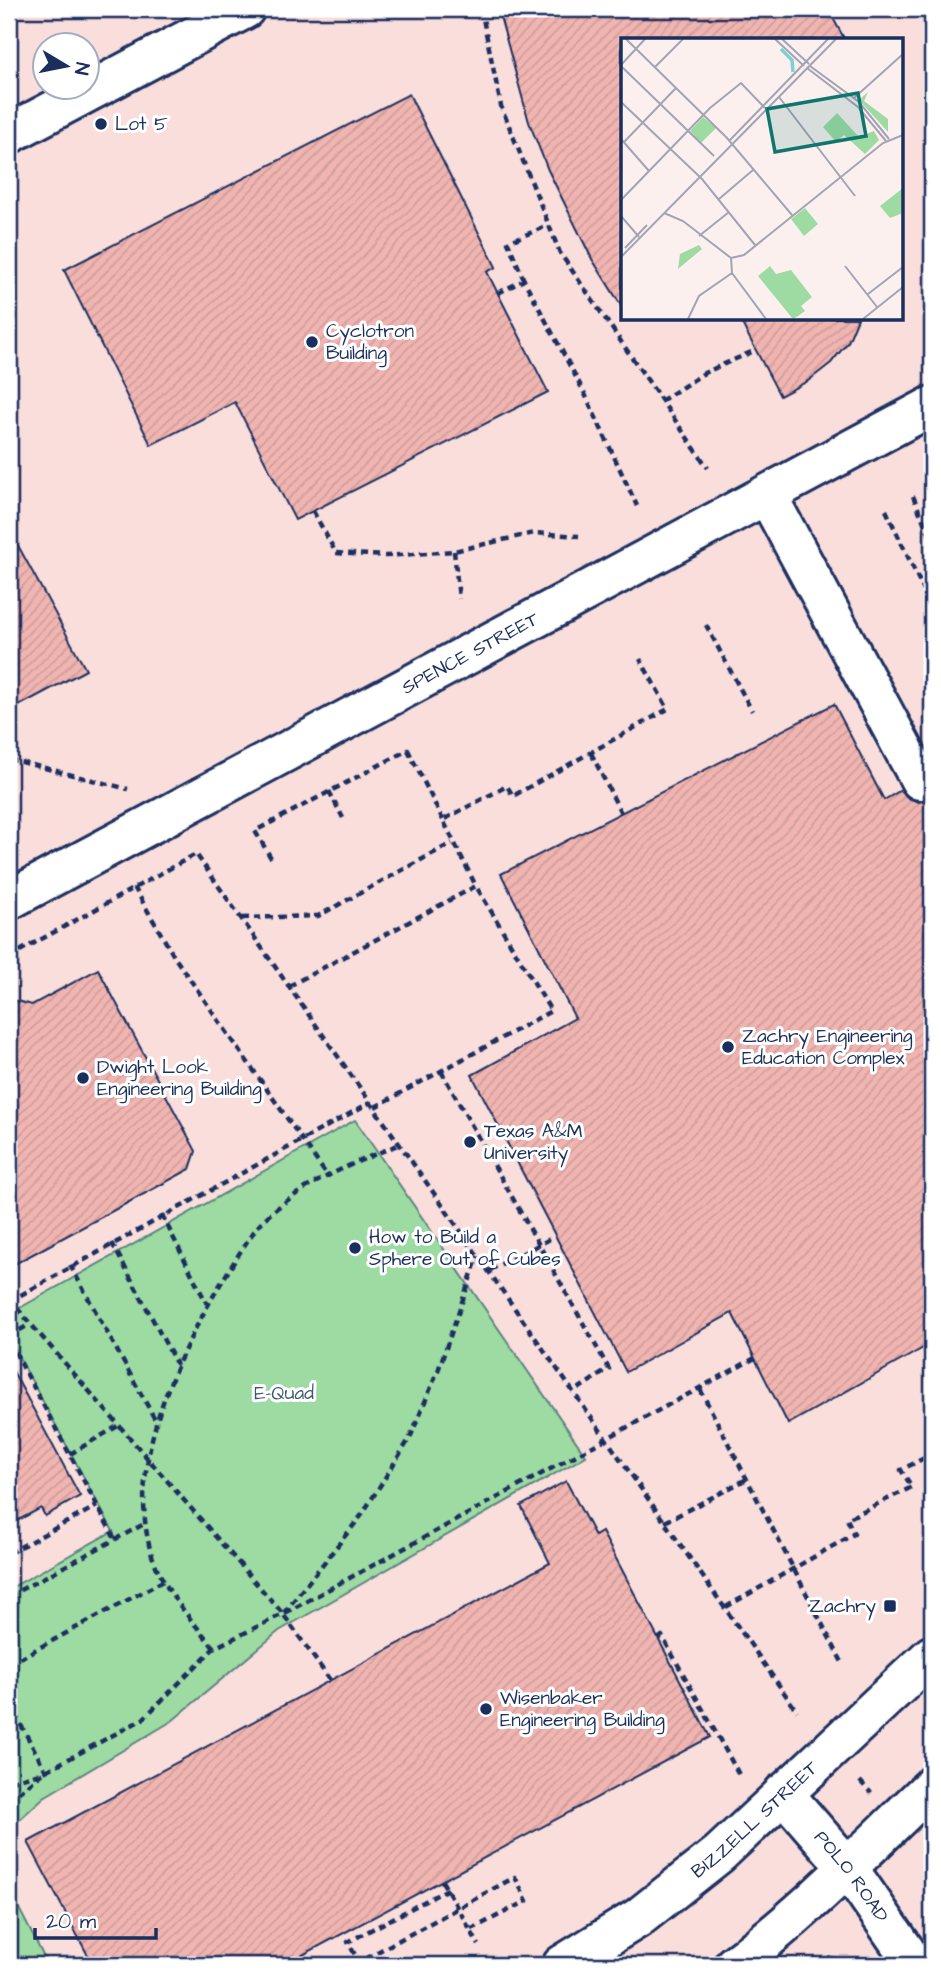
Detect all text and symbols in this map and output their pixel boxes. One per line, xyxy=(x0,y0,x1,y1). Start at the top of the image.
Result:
north arrow xyxy=(32,32,102,102)
inset map xyxy=(621,38,902,320)
text: N xyxy=(67,60,96,77)
place label: Lot 5 xyxy=(115,111,168,138)
marker: Lot 5 xyxy=(93,116,109,132)
place label: Cyclotron Building xyxy=(326,318,414,368)
marker: Cyclotron Building xyxy=(304,334,320,350)
street label: SPENCE STREET xyxy=(397,605,544,701)
place label: Zachry Engineering Education Complex xyxy=(742,1023,913,1072)
marker: Zachry Engineering Education Complex xyxy=(720,1039,736,1055)
place label: Dwight Look Engineering Building xyxy=(97,1054,262,1104)
marker: Dwight Look Engineering Building xyxy=(75,1070,91,1086)
place label: Texas A&M University xyxy=(484,1118,583,1168)
marker: Texas A&M University xyxy=(462,1134,478,1150)
place label: How to Build a Sphere Out of Cubes xyxy=(369,1224,561,1273)
marker: How to Build a Sphere Out of Cubes xyxy=(347,1240,363,1256)
park label: E-Quad xyxy=(254,1380,314,1407)
place label: Zachry xyxy=(809,1593,877,1621)
marker: Zachry xyxy=(882,1598,898,1614)
place label: Wisenbaker Engineering Building xyxy=(500,1685,665,1735)
marker: Wisenbaker Engineering Building xyxy=(478,1701,494,1717)
street label: BIZZELL STREET xyxy=(685,1755,824,1885)
street label: POLO ROAD xyxy=(808,1825,895,1928)
scale bar xyxy=(35,1897,156,1941)
text: 20 m xyxy=(46,1907,97,1936)

